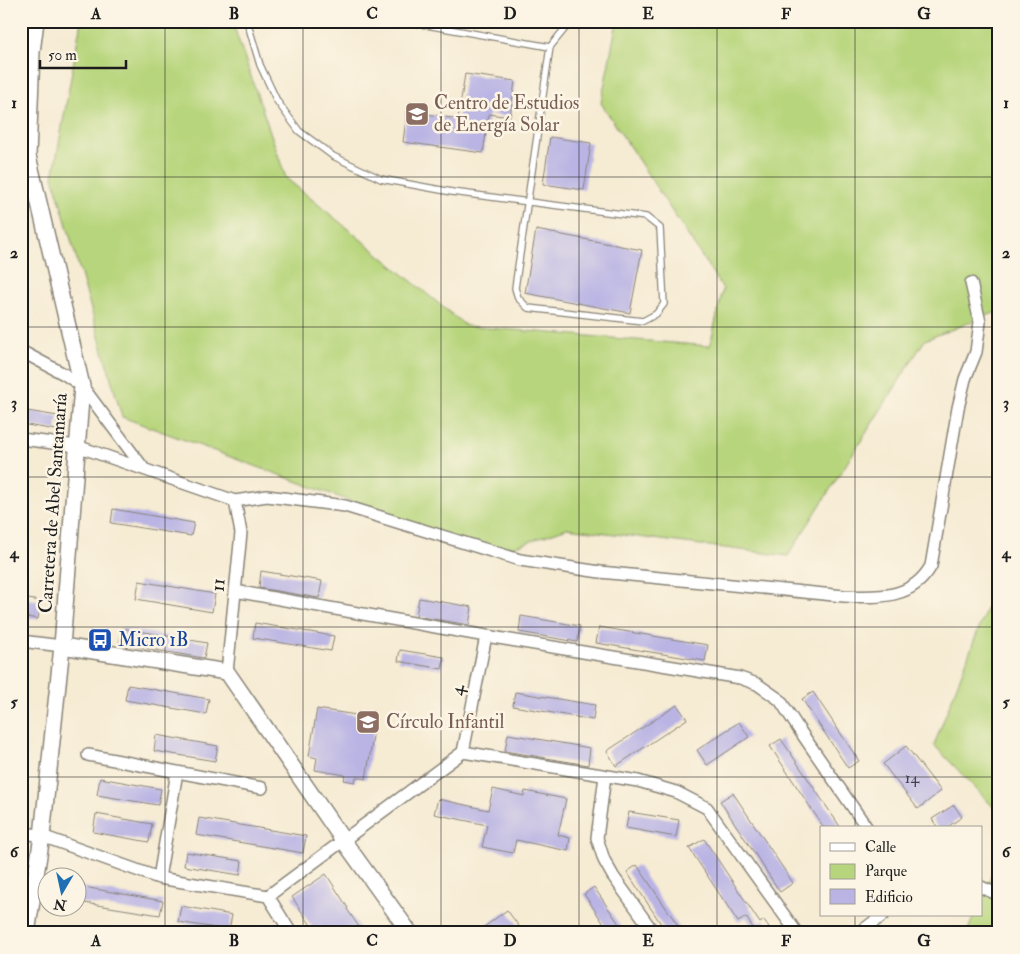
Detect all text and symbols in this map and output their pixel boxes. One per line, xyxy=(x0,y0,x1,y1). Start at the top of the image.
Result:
text: A xyxy=(90,4,102,24)
text: B xyxy=(229,4,239,24)
text: C xyxy=(366,4,378,24)
text: D xyxy=(503,4,517,24)
text: E xyxy=(642,4,654,24)
text: F xyxy=(781,4,791,24)
text: G xyxy=(917,4,931,24)
scale bar xyxy=(40,38,126,70)
text: 50 m xyxy=(48,46,77,65)
place label: Centro de Estudios de Energía Solar xyxy=(434,91,579,137)
text: 1 xyxy=(11,93,17,113)
text: 1 xyxy=(1003,93,1009,113)
school or university icon: Centro de Estudios de Energía Solar xyxy=(404,101,430,127)
text: 2 xyxy=(10,243,18,263)
text: 2 xyxy=(1002,243,1010,263)
street label: Carretera de Abel Santamaría xyxy=(33,392,73,614)
text: 3 xyxy=(11,393,17,413)
text: 3 xyxy=(1003,393,1009,413)
text: 4 xyxy=(9,543,20,563)
text: 4 xyxy=(1001,543,1012,563)
street label: 11 xyxy=(205,577,231,593)
bus stop icon: Micro 1B xyxy=(87,627,113,653)
place label: Micro 1B xyxy=(118,628,188,652)
street label: 4 xyxy=(444,682,470,697)
text: 5 xyxy=(10,692,18,712)
text: 5 xyxy=(1002,692,1010,712)
school or university icon: Círculo Infantil xyxy=(355,709,381,735)
place label: Círculo Infantil xyxy=(386,710,505,734)
house number: 14 xyxy=(905,768,921,788)
legend xyxy=(820,826,982,916)
text: Calle xyxy=(865,838,896,857)
text: 6 xyxy=(10,842,20,862)
text: 6 xyxy=(1002,842,1012,862)
text: Parque xyxy=(865,862,907,881)
north arrow xyxy=(38,866,88,916)
text: Edificio xyxy=(865,888,913,907)
text: N xyxy=(52,895,69,914)
text: A xyxy=(90,931,102,951)
text: B xyxy=(229,931,239,951)
text: C xyxy=(366,931,378,951)
text: D xyxy=(503,931,517,951)
text: E xyxy=(642,931,654,951)
text: F xyxy=(781,931,791,951)
text: G xyxy=(917,931,931,951)

